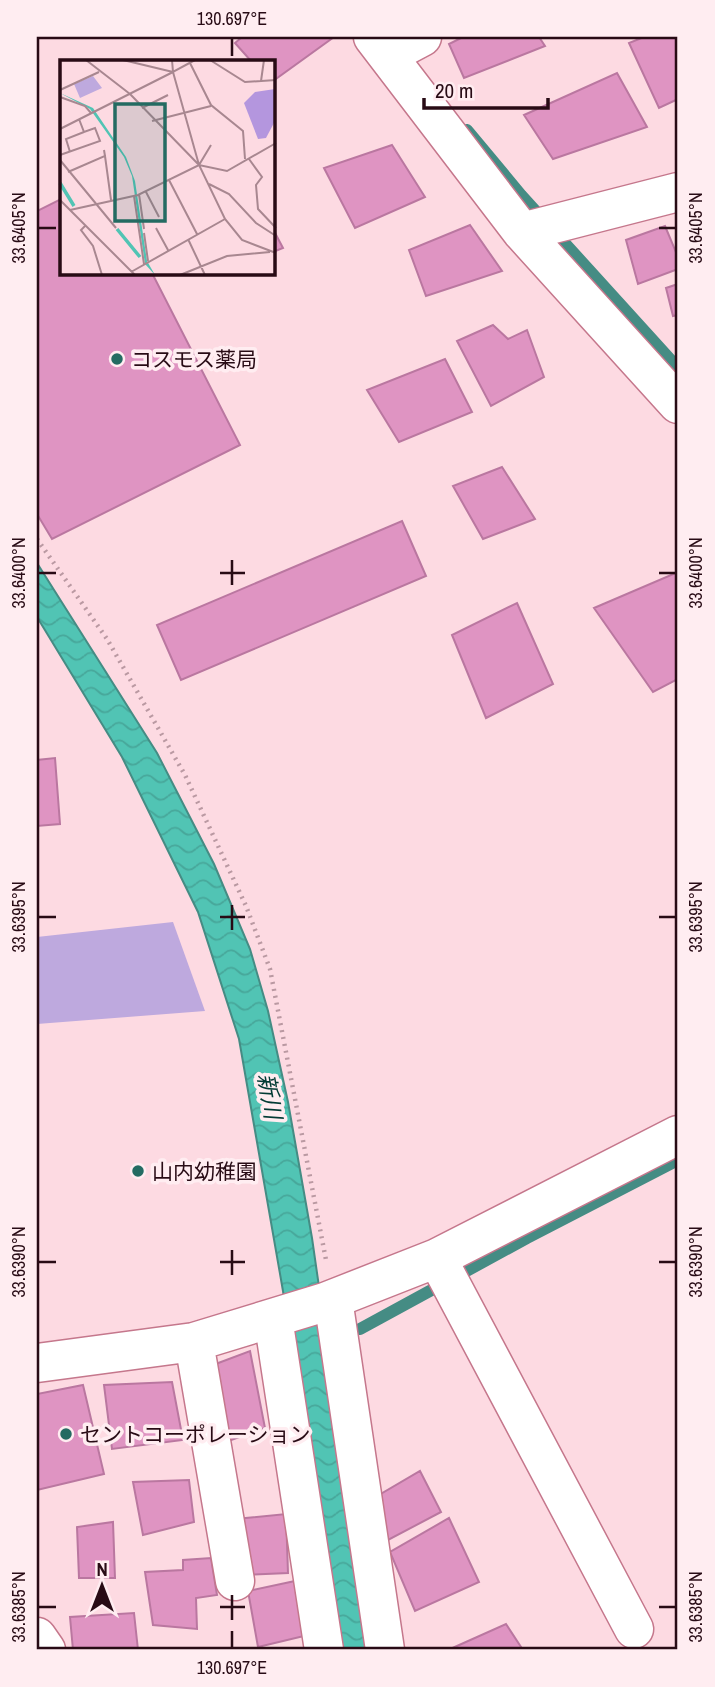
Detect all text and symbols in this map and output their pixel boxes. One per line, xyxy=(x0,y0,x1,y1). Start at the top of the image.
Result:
text: 130.697°E xyxy=(197,6,267,31)
inset map xyxy=(60,60,275,275)
scale bar xyxy=(424,66,549,110)
text: 20 m xyxy=(435,76,473,105)
text: 33.6405°N xyxy=(6,192,31,264)
text: 33.6405°N xyxy=(683,192,708,264)
place label: コスモス薬局 xyxy=(131,345,257,374)
marker: コスモス薬局 xyxy=(109,351,125,367)
text: 33.6400°N xyxy=(6,537,31,609)
text: 33.6400°N xyxy=(683,537,708,609)
text: 33.6395°N xyxy=(6,881,31,953)
text: 33.6395°N xyxy=(683,881,708,953)
water label: 新川 xyxy=(251,1071,290,1124)
place label: 山内幼稚園 xyxy=(152,1157,257,1186)
marker: 山内幼稚園 xyxy=(130,1163,146,1179)
text: 33.6390°N xyxy=(6,1226,31,1298)
text: 33.6390°N xyxy=(683,1226,708,1298)
place label: セントコーポレーション xyxy=(80,1420,311,1449)
marker: セントコーポレーション xyxy=(58,1426,74,1442)
north arrow xyxy=(66,1550,136,1620)
text: N xyxy=(96,1556,108,1582)
text: 33.6385°N xyxy=(6,1571,31,1643)
text: 33.6385°N xyxy=(683,1571,708,1643)
text: 130.697°E xyxy=(197,1655,267,1680)

